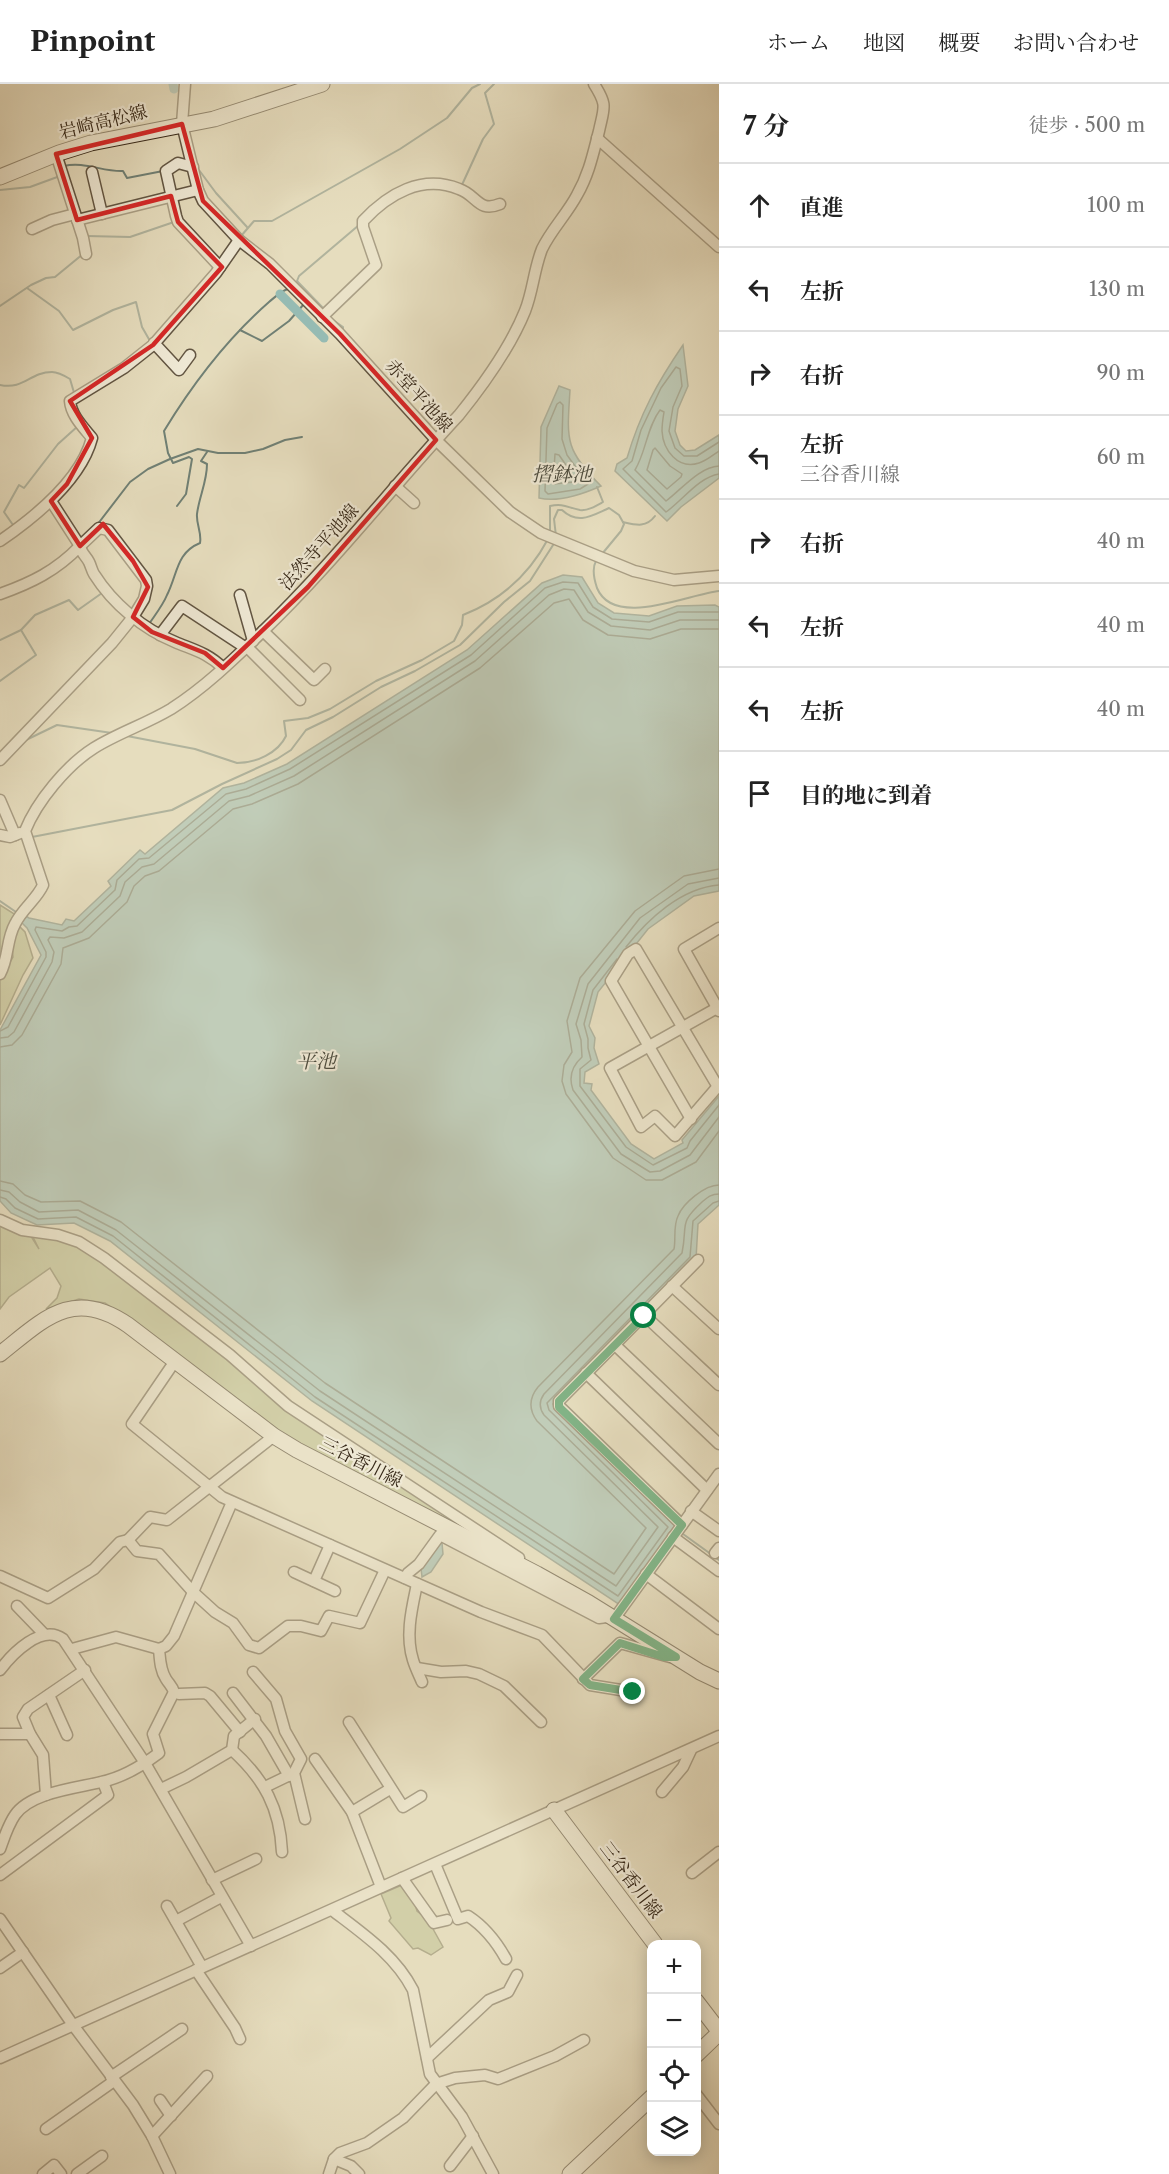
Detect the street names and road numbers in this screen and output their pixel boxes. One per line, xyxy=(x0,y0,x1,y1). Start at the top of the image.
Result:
street label: 岩崎高松線 xyxy=(57,100,149,144)
street label: 赤堂平池線 xyxy=(381,355,457,437)
street label: 法然寺平池線 xyxy=(275,500,363,594)
street label: 三谷香川線 xyxy=(316,1432,406,1492)
street label: 三谷香川線 xyxy=(595,1837,667,1923)

